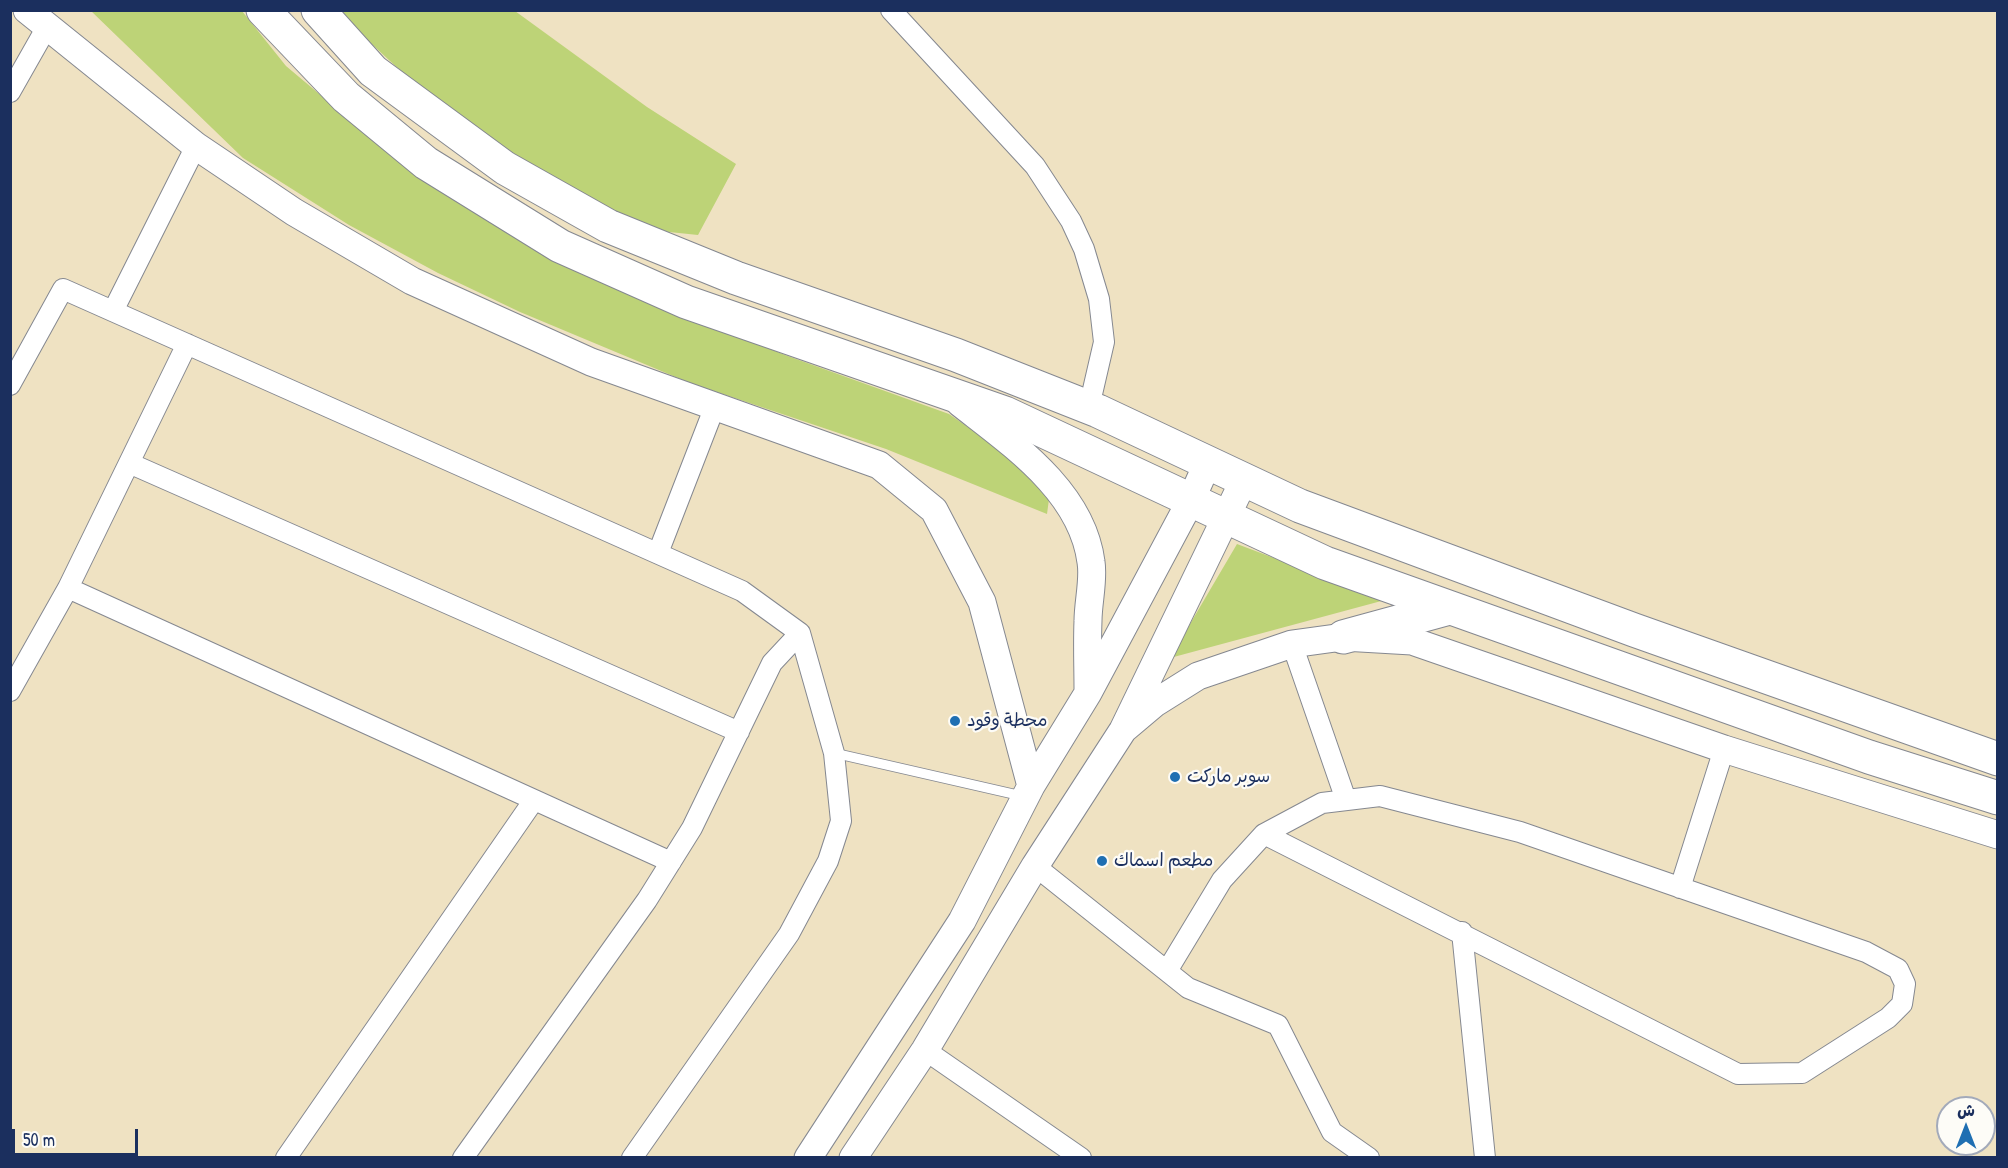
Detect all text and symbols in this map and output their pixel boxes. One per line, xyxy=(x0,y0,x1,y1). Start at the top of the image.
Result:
place label: محطة وقود xyxy=(967,710,1047,732)
marker: محطة وقود xyxy=(948,714,962,728)
place label: سوبر ماركت xyxy=(1187,766,1270,788)
marker: سوبر ماركت xyxy=(1168,770,1182,784)
place label: مطعم اسماك xyxy=(1114,850,1213,872)
marker: مطعم اسماك xyxy=(1095,854,1109,868)
north arrow xyxy=(1936,1096,1996,1156)
text: ش xyxy=(1957,1099,1975,1121)
scale bar xyxy=(15,1117,141,1155)
text: 50 m xyxy=(23,1127,55,1152)

